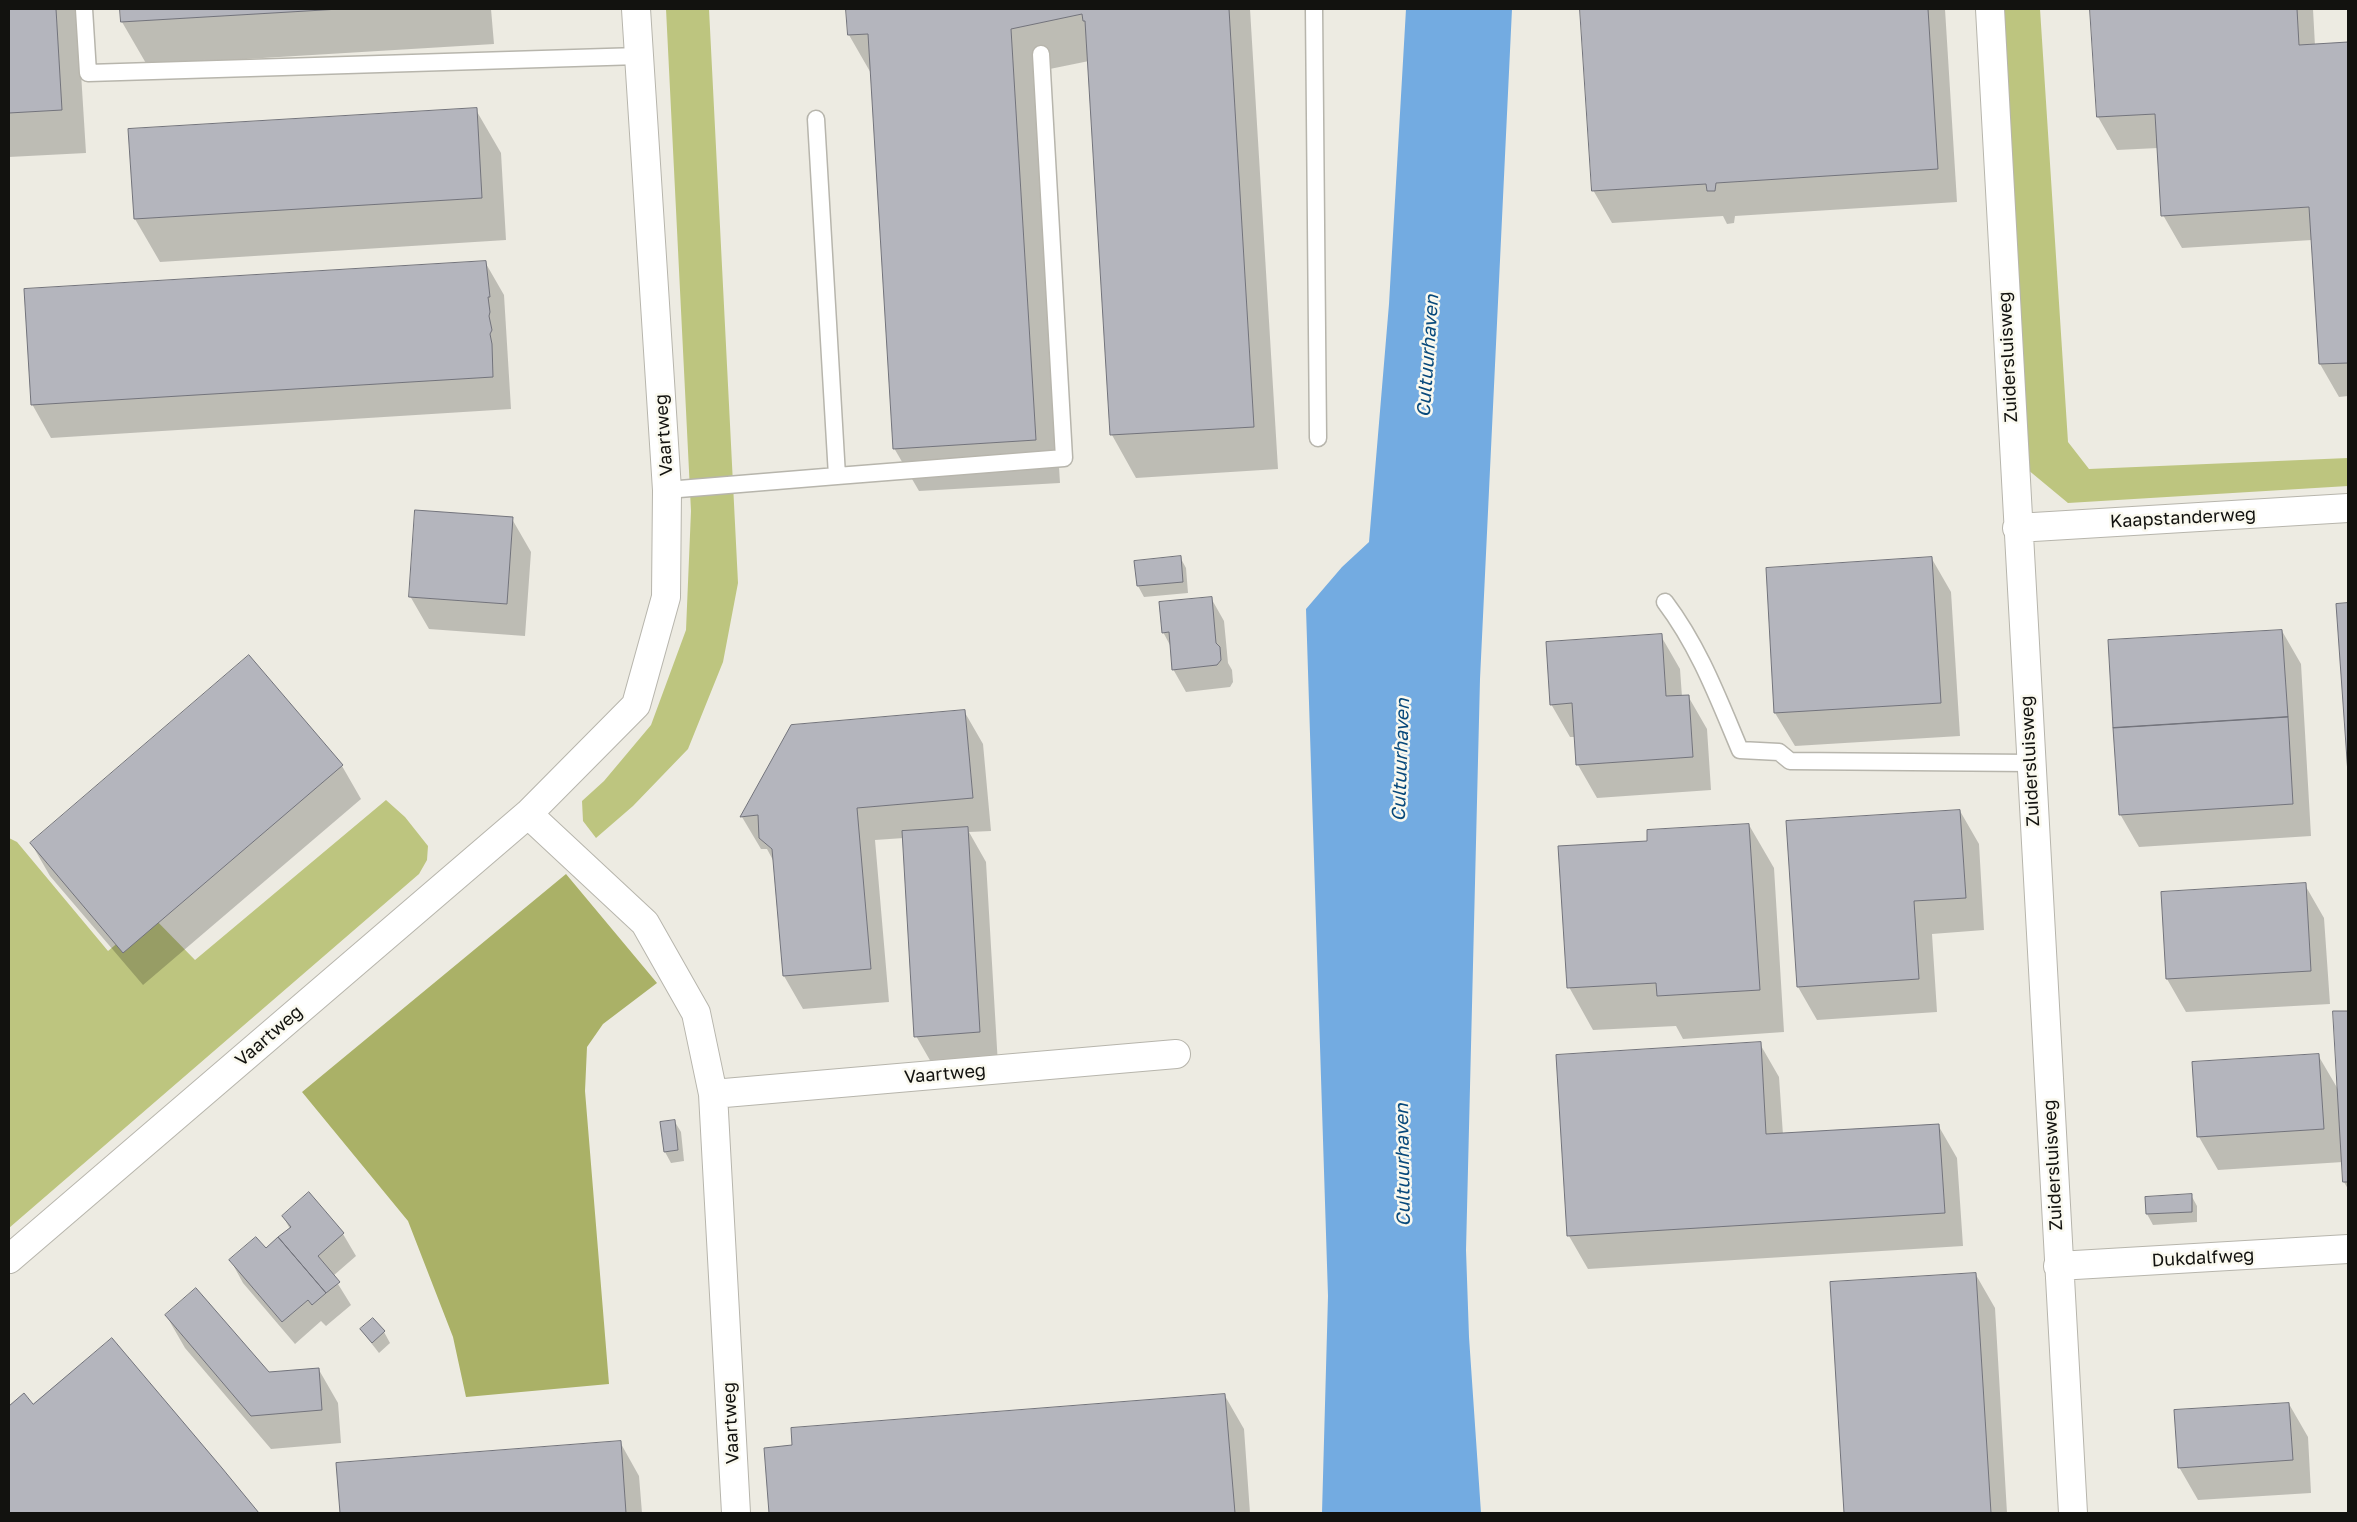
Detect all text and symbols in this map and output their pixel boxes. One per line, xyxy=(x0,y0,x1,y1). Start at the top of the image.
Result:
street label: Zuidersluisweg xyxy=(1994,291,2022,423)
water label: Cultuurhaven xyxy=(1412,294,1444,418)
street label: Vaartweg xyxy=(650,393,678,477)
street label: Kaapstanderweg xyxy=(2109,503,2257,533)
street label: Zuidersluisweg xyxy=(2016,695,2044,827)
water label: Cultuurhaven xyxy=(1387,698,1415,822)
street label: Vaartweg xyxy=(231,1001,307,1071)
street label: Vaartweg xyxy=(903,1060,987,1088)
street label: Zuidersluisweg xyxy=(2039,1099,2067,1231)
water label: Cultuurhaven xyxy=(1391,1103,1415,1227)
street label: Dukdalfweg xyxy=(2151,1245,2255,1271)
street label: Vaartweg xyxy=(718,1381,744,1465)

